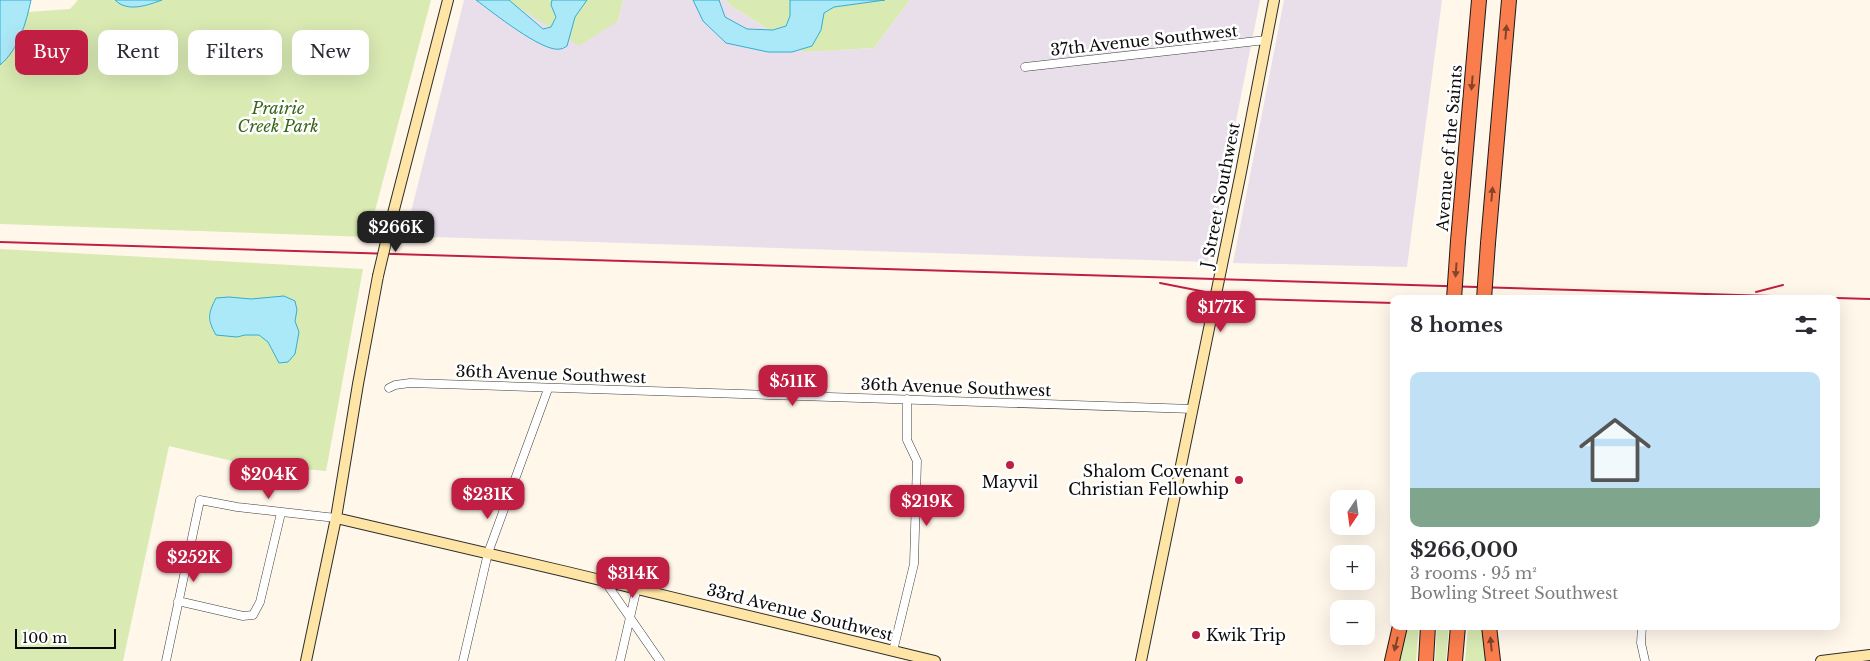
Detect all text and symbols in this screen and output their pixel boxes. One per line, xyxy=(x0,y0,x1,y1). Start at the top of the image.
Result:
street label: 37th Avenue Southwest xyxy=(1049,20,1239,60)
one-way arrow xyxy=(1502,24,1510,40)
chip: Buy xyxy=(15,30,88,75)
chip: Rent xyxy=(98,30,178,75)
chip: Filters xyxy=(188,30,282,75)
chip: New xyxy=(292,30,369,75)
street label: Avenue of the Saints xyxy=(1432,64,1466,233)
one-way arrow xyxy=(1467,76,1475,92)
park label: Prairie Creek Park xyxy=(238,98,318,136)
street label: J Street Southwest xyxy=(1196,121,1244,271)
one-way arrow xyxy=(1489,186,1497,202)
pin: $266K xyxy=(361,210,431,253)
text: $266K xyxy=(368,217,424,237)
one-way arrow xyxy=(1452,262,1460,278)
pin: $177K xyxy=(1186,290,1256,333)
text: $177K xyxy=(1197,297,1245,317)
icon: filters xyxy=(1792,311,1820,339)
text: 8 homes xyxy=(1410,312,1503,338)
street label: 36th Avenue Southwest xyxy=(455,361,647,387)
pin: $511K xyxy=(758,364,828,407)
text: $511K xyxy=(770,371,816,391)
street label: 36th Avenue Southwest xyxy=(860,374,1052,400)
icon: home xyxy=(1570,405,1660,495)
pin: $204K xyxy=(234,458,304,500)
marker: Mayvil xyxy=(1004,459,1016,471)
place label: Shalom Covenant Christian Fellowhip xyxy=(1068,461,1229,499)
text: $204K xyxy=(241,464,297,484)
place label: Mayvil xyxy=(982,472,1038,492)
marker: Shalom Covenant Christian Fellowhip xyxy=(1233,474,1245,486)
pin: $231K xyxy=(453,478,523,520)
text: $231K xyxy=(462,484,514,504)
pin: $219K xyxy=(892,484,962,527)
north arrow xyxy=(1330,490,1375,535)
map controls xyxy=(1330,490,1375,645)
text: $219K xyxy=(901,491,953,511)
text: $266,000 xyxy=(1410,537,1518,563)
pin: $252K xyxy=(159,540,229,583)
button: + xyxy=(1330,545,1375,590)
text: $252K xyxy=(167,547,221,567)
pin: $314K xyxy=(598,556,668,599)
text: $314K xyxy=(607,563,659,583)
text: 3 rooms · 95 m² xyxy=(1410,563,1537,583)
street label: 33rd Avenue Southwest xyxy=(705,579,895,645)
text: Bowling Street Southwest xyxy=(1410,583,1618,603)
button: − xyxy=(1330,600,1375,645)
place label: Kwik Trip xyxy=(1206,625,1286,645)
scale bar xyxy=(15,626,116,649)
text: 100 m xyxy=(22,629,67,647)
marker: Kwik Trip xyxy=(1190,629,1202,641)
one-way arrow xyxy=(1487,635,1495,651)
one-way arrow xyxy=(1392,636,1400,651)

